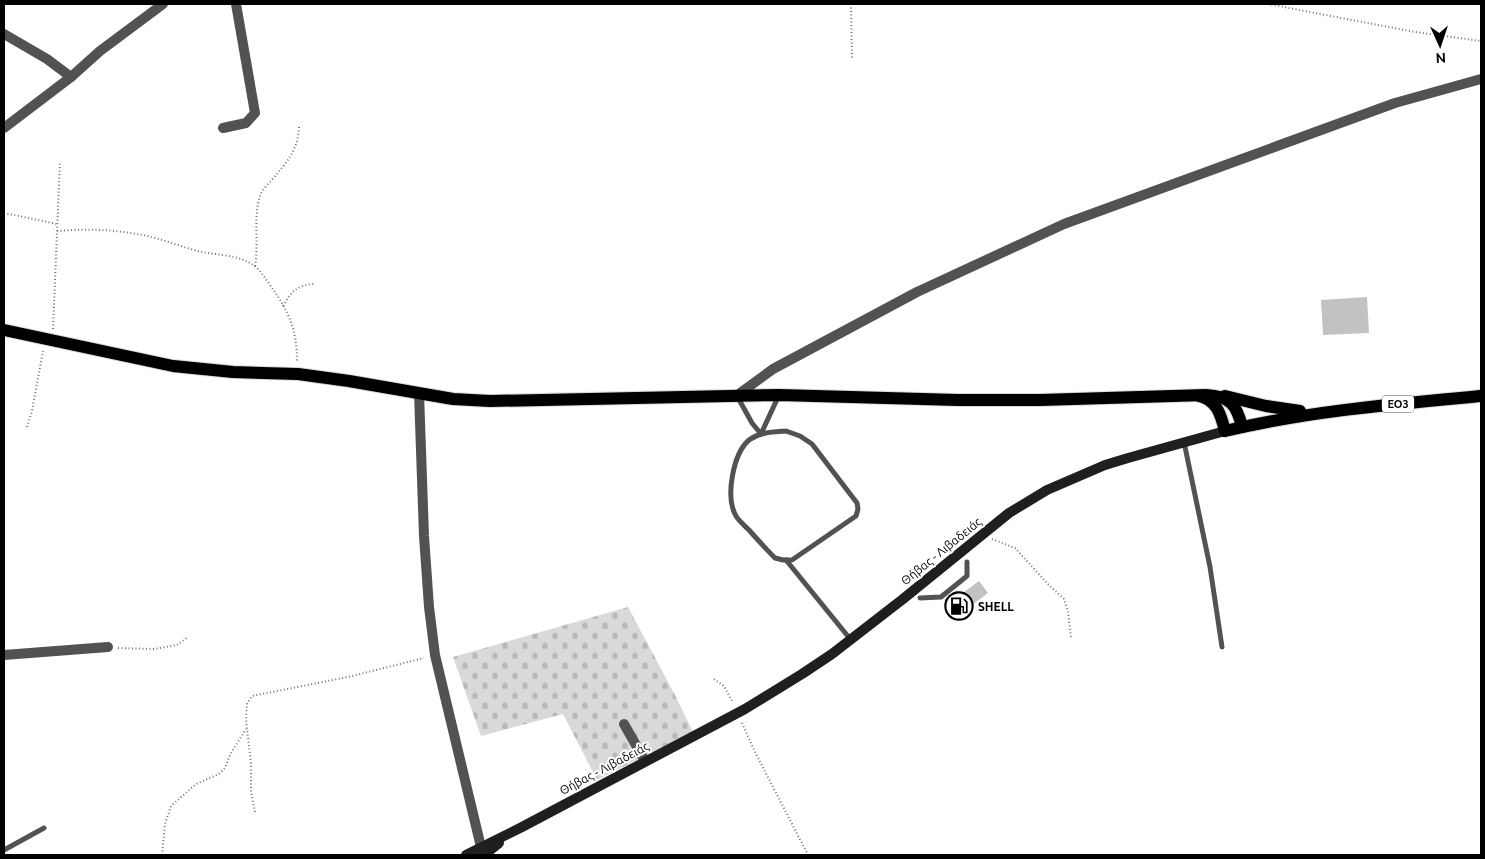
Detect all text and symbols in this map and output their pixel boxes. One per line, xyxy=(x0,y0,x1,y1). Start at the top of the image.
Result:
north arrow xyxy=(1415,20,1465,70)
text: N xyxy=(1435,50,1446,66)
road number: ΕΟ3 xyxy=(1382,396,1414,412)
street label: Θήβας - Λιβαδειάς xyxy=(898,514,985,588)
fuel station icon: SHELL xyxy=(944,591,974,621)
place label: SHELL xyxy=(978,600,1014,613)
street label: Θήβας - Λιβαδειάς xyxy=(557,739,652,798)

